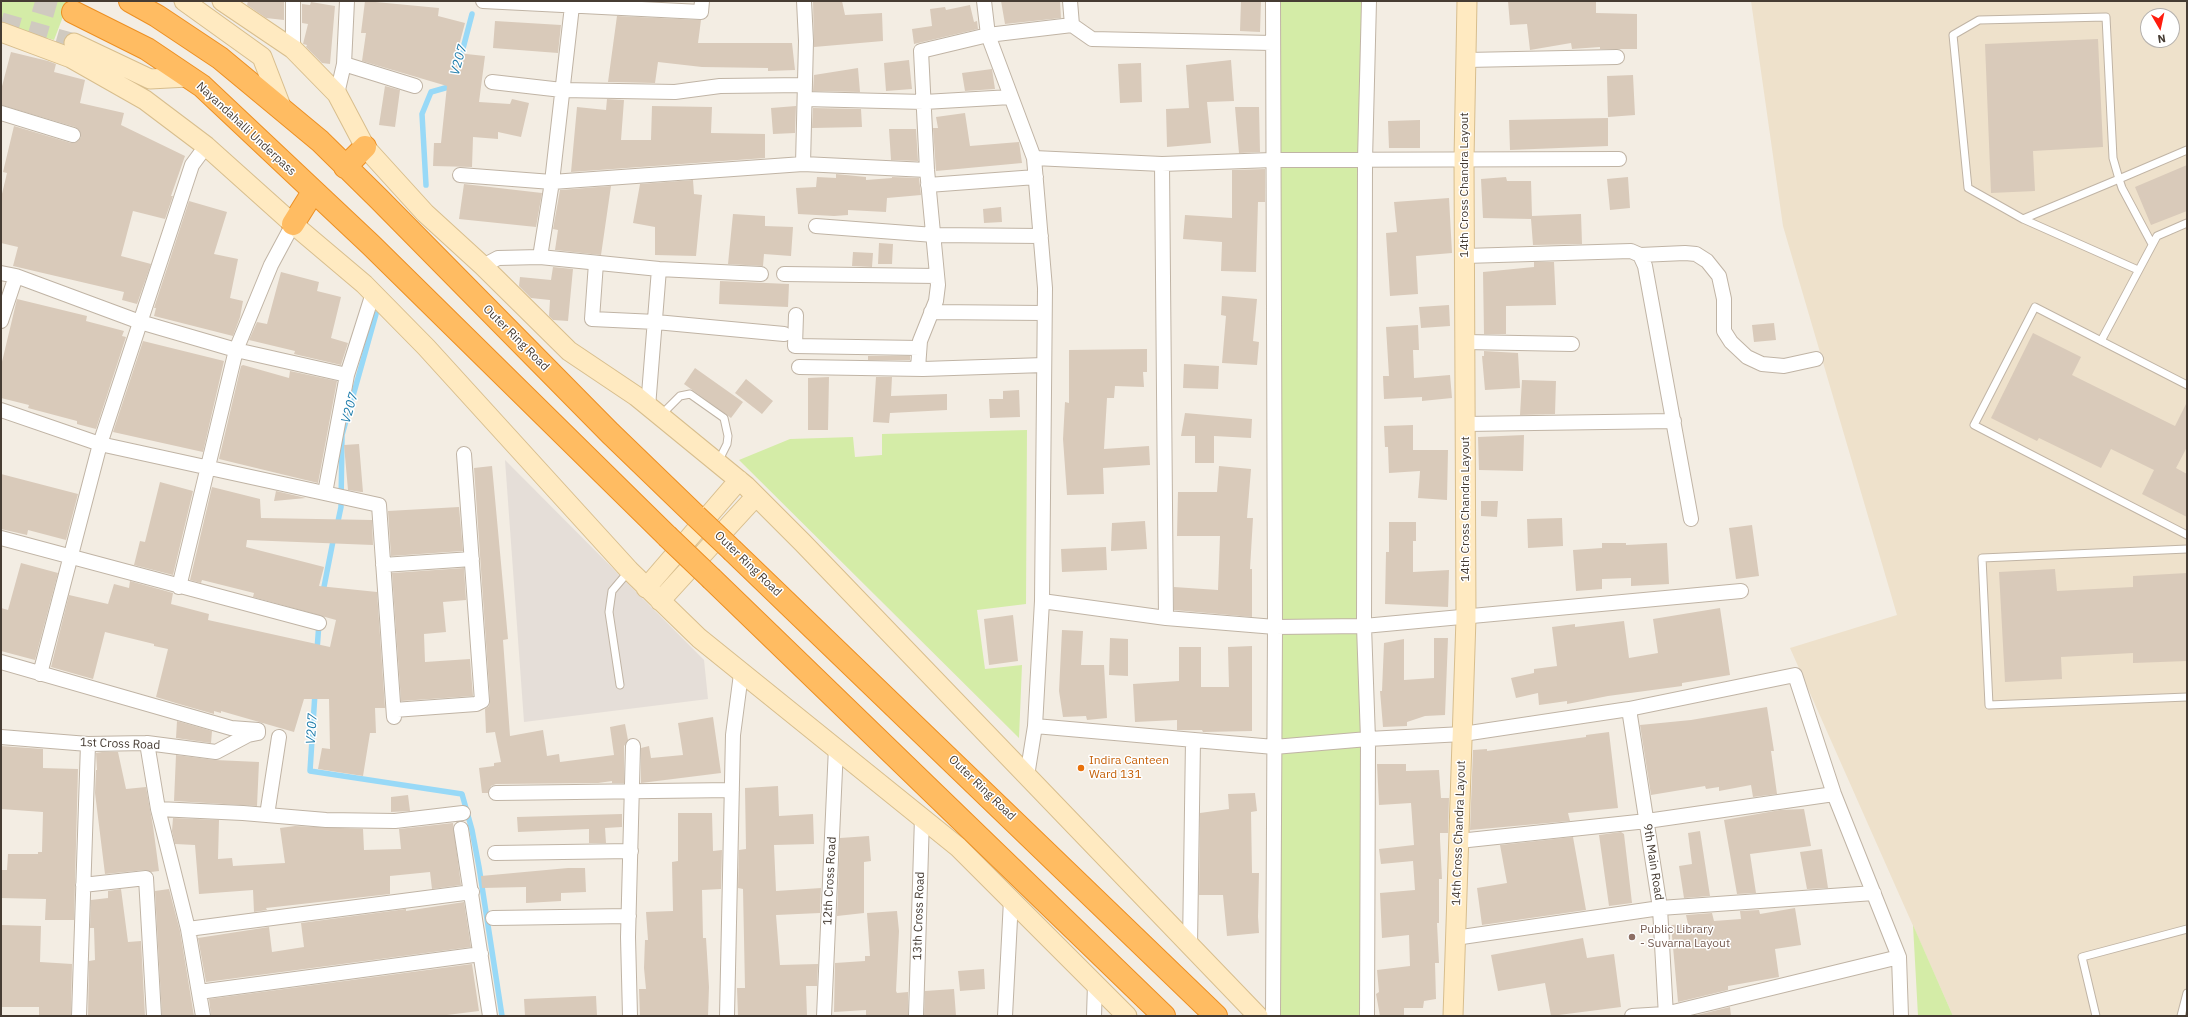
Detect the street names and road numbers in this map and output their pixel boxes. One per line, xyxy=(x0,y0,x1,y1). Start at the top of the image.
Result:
street label: Nayandahalli Underpass xyxy=(193,79,299,179)
street label: 14th Cross Chandra Layout xyxy=(1458,112,1472,258)
street label: Outer Ring Road xyxy=(480,302,552,374)
street label: 14th Cross Chandra Layout xyxy=(1459,436,1473,582)
street label: Outer Ring Road xyxy=(712,528,784,600)
street label: 1st Cross Road xyxy=(79,735,161,753)
street label: Outer Ring Road xyxy=(946,752,1018,824)
street label: 14th Cross Chandra Layout xyxy=(1449,760,1469,906)
street label: 9th Main Road xyxy=(1640,823,1666,901)
street label: 12th Cross Road xyxy=(820,836,840,926)
street label: 13th Cross Road xyxy=(910,871,928,961)

